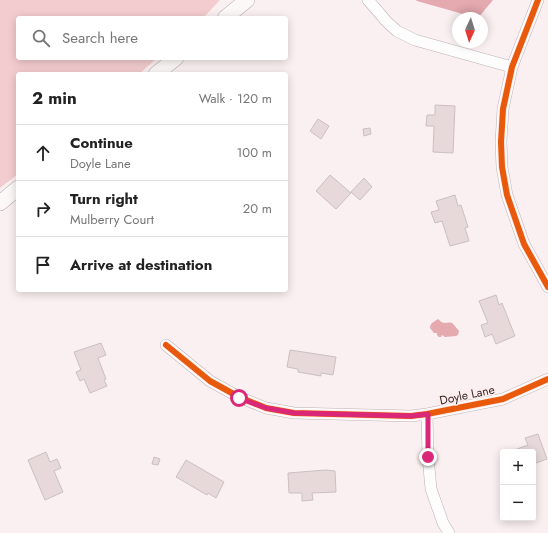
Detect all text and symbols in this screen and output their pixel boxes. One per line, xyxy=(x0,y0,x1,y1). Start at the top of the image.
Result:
north arrow xyxy=(452,12,488,48)
search box xyxy=(16,16,288,60)
icon: search xyxy=(30,27,52,49)
text: Search here xyxy=(62,27,138,49)
text: 2 min xyxy=(32,86,77,110)
text: Walk · 120 m xyxy=(199,89,272,108)
text: Continue xyxy=(70,132,133,154)
icon: ahead xyxy=(32,142,54,164)
text: 100 m xyxy=(237,143,272,162)
text: Doyle Lane xyxy=(70,154,131,173)
text: Turn right xyxy=(70,188,138,210)
icon: right xyxy=(32,198,54,220)
text: 20 m xyxy=(243,199,272,218)
text: Mulberry Court xyxy=(70,210,154,229)
icon: arrive xyxy=(32,254,54,276)
text: Arrive at destination xyxy=(70,254,212,276)
street label: Doyle Lane xyxy=(438,380,496,410)
route start xyxy=(230,389,248,407)
route end xyxy=(419,448,437,466)
map controls xyxy=(500,449,536,521)
button: + xyxy=(500,449,536,485)
button: − xyxy=(500,485,536,521)

